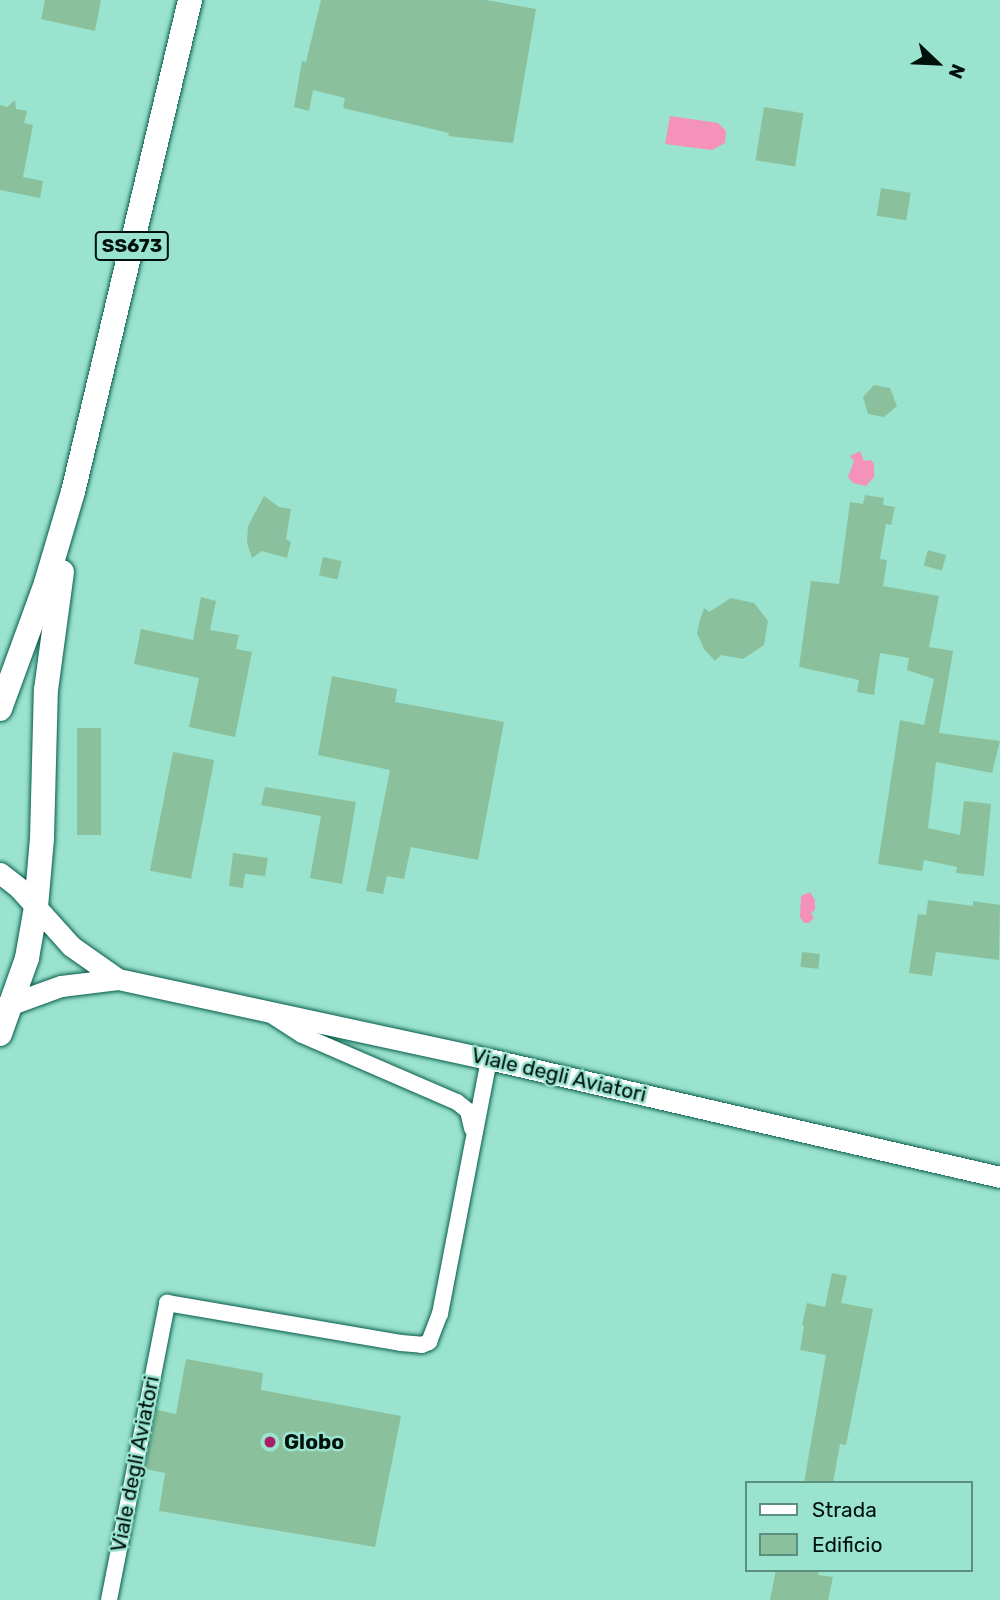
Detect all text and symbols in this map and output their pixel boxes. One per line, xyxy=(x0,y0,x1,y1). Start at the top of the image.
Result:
north arrow xyxy=(902,28,972,98)
text: N xyxy=(944,61,970,82)
road number: SS673 xyxy=(94,230,170,262)
street label: Viale degli Aviatori xyxy=(469,1043,649,1107)
street label: Viale degli Aviatori xyxy=(106,1374,164,1554)
place label: Globo xyxy=(284,1429,344,1455)
marker: Globo xyxy=(262,1434,278,1450)
legend xyxy=(744,1481,972,1572)
text: Strada xyxy=(812,1497,877,1522)
text: Edificio xyxy=(812,1532,882,1557)

